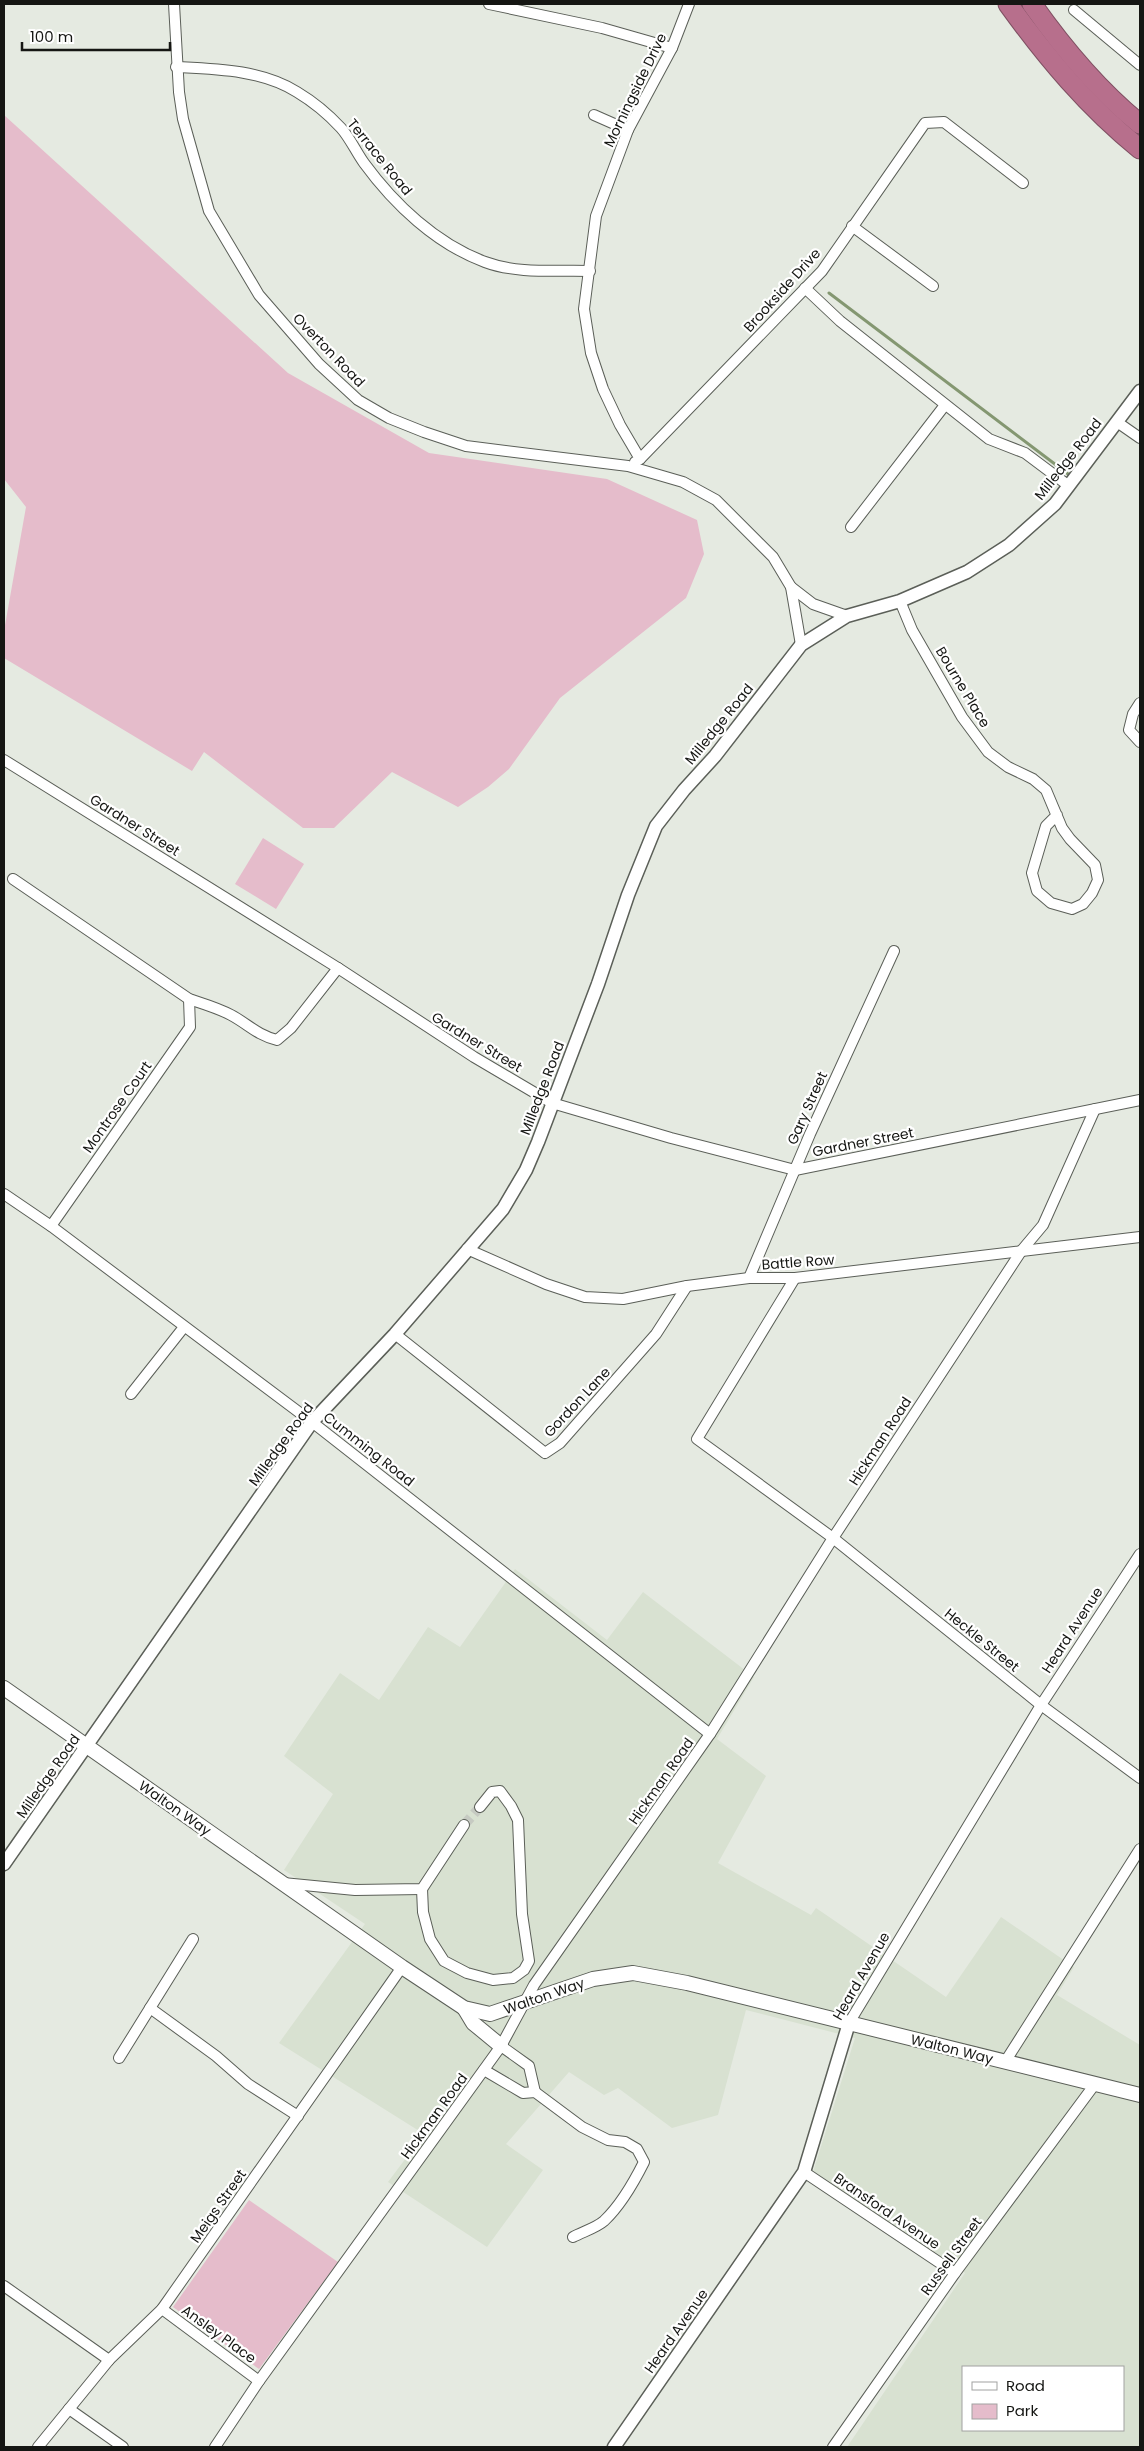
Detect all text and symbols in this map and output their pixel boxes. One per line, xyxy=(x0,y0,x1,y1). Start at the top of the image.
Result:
scale bar xyxy=(22,20,170,52)
text: 100 m xyxy=(30,26,73,47)
street label: Morningside Drive xyxy=(599,29,671,150)
street label: Terrace Road xyxy=(343,114,417,200)
street label: Brookside Drive xyxy=(739,243,825,336)
street label: Overton Road xyxy=(288,309,370,391)
street label: Milledge Road xyxy=(1030,414,1106,504)
street label: Bourne Place xyxy=(931,643,995,732)
street label: Milledge Road xyxy=(680,679,758,769)
street label: Gardner Street xyxy=(86,789,184,861)
street label: Gardner Street xyxy=(428,1007,526,1077)
street label: Milledge Road xyxy=(515,1038,569,1138)
street label: Montrose Court xyxy=(78,1057,156,1157)
street label: Gary Street xyxy=(782,1068,832,1148)
street label: Gardner Street xyxy=(811,1122,915,1162)
street label: Battle Row xyxy=(761,1249,836,1275)
street label: Gordon Lane xyxy=(539,1362,615,1441)
street label: Hickman Road xyxy=(844,1393,916,1489)
street label: Milledge Road xyxy=(244,1398,318,1490)
street label: Cumming Road xyxy=(319,1407,419,1491)
street label: Heard Avenue xyxy=(1037,1583,1107,1677)
street label: Heckle Street xyxy=(940,1604,1024,1676)
street label: Milledge Road xyxy=(11,1730,85,1822)
street label: Hickman Road xyxy=(624,1734,698,1828)
street label: Walton Way xyxy=(135,1776,215,1840)
street label: Heard Avenue xyxy=(828,1928,895,2024)
street label: Walton Way xyxy=(501,1973,587,2019)
street label: Walton Way xyxy=(909,2029,995,2069)
street label: Hickman Road xyxy=(396,2069,472,2163)
street label: Meigs Street xyxy=(185,2165,251,2247)
street label: Bransford Avenue xyxy=(830,2168,944,2254)
street label: Russell Street xyxy=(916,2213,986,2299)
street label: Heard Avenue xyxy=(639,2285,713,2377)
street label: Ansley Place xyxy=(178,2300,261,2368)
legend xyxy=(962,2366,1124,2431)
text: Road xyxy=(1006,2375,1045,2396)
text: Park xyxy=(1006,2400,1038,2421)

